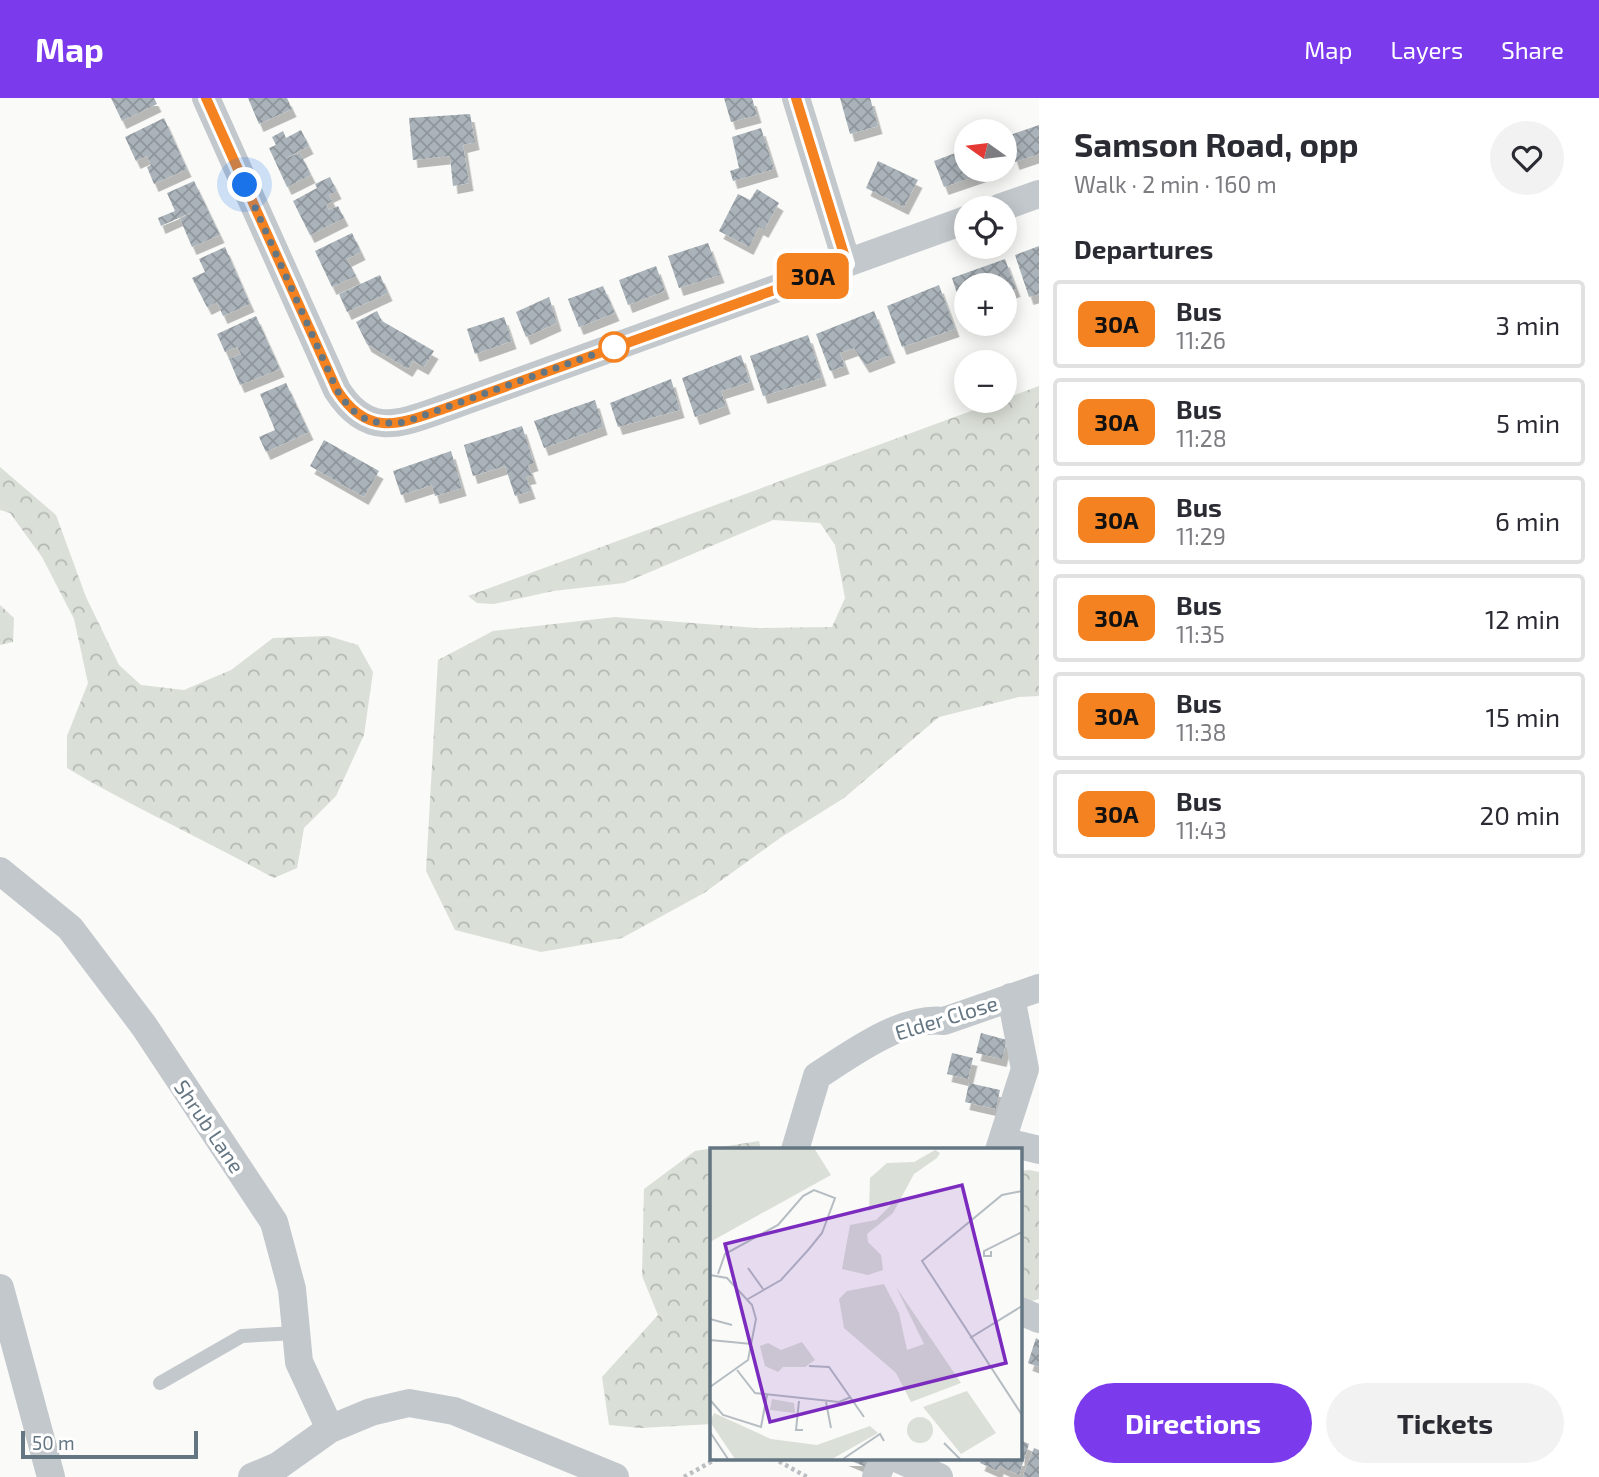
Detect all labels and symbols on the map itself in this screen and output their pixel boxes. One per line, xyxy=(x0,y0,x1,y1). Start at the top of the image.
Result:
north arrow xyxy=(954,119,1017,182)
your location xyxy=(227,167,262,202)
line badge: 30A xyxy=(773,253,853,299)
unlabelled marker xyxy=(599,332,629,362)
street label: Elder Close xyxy=(892,990,1000,1044)
street label: Shrub Lane xyxy=(170,1075,250,1177)
inset map xyxy=(710,1148,1021,1460)
scale bar xyxy=(21,1428,198,1460)

